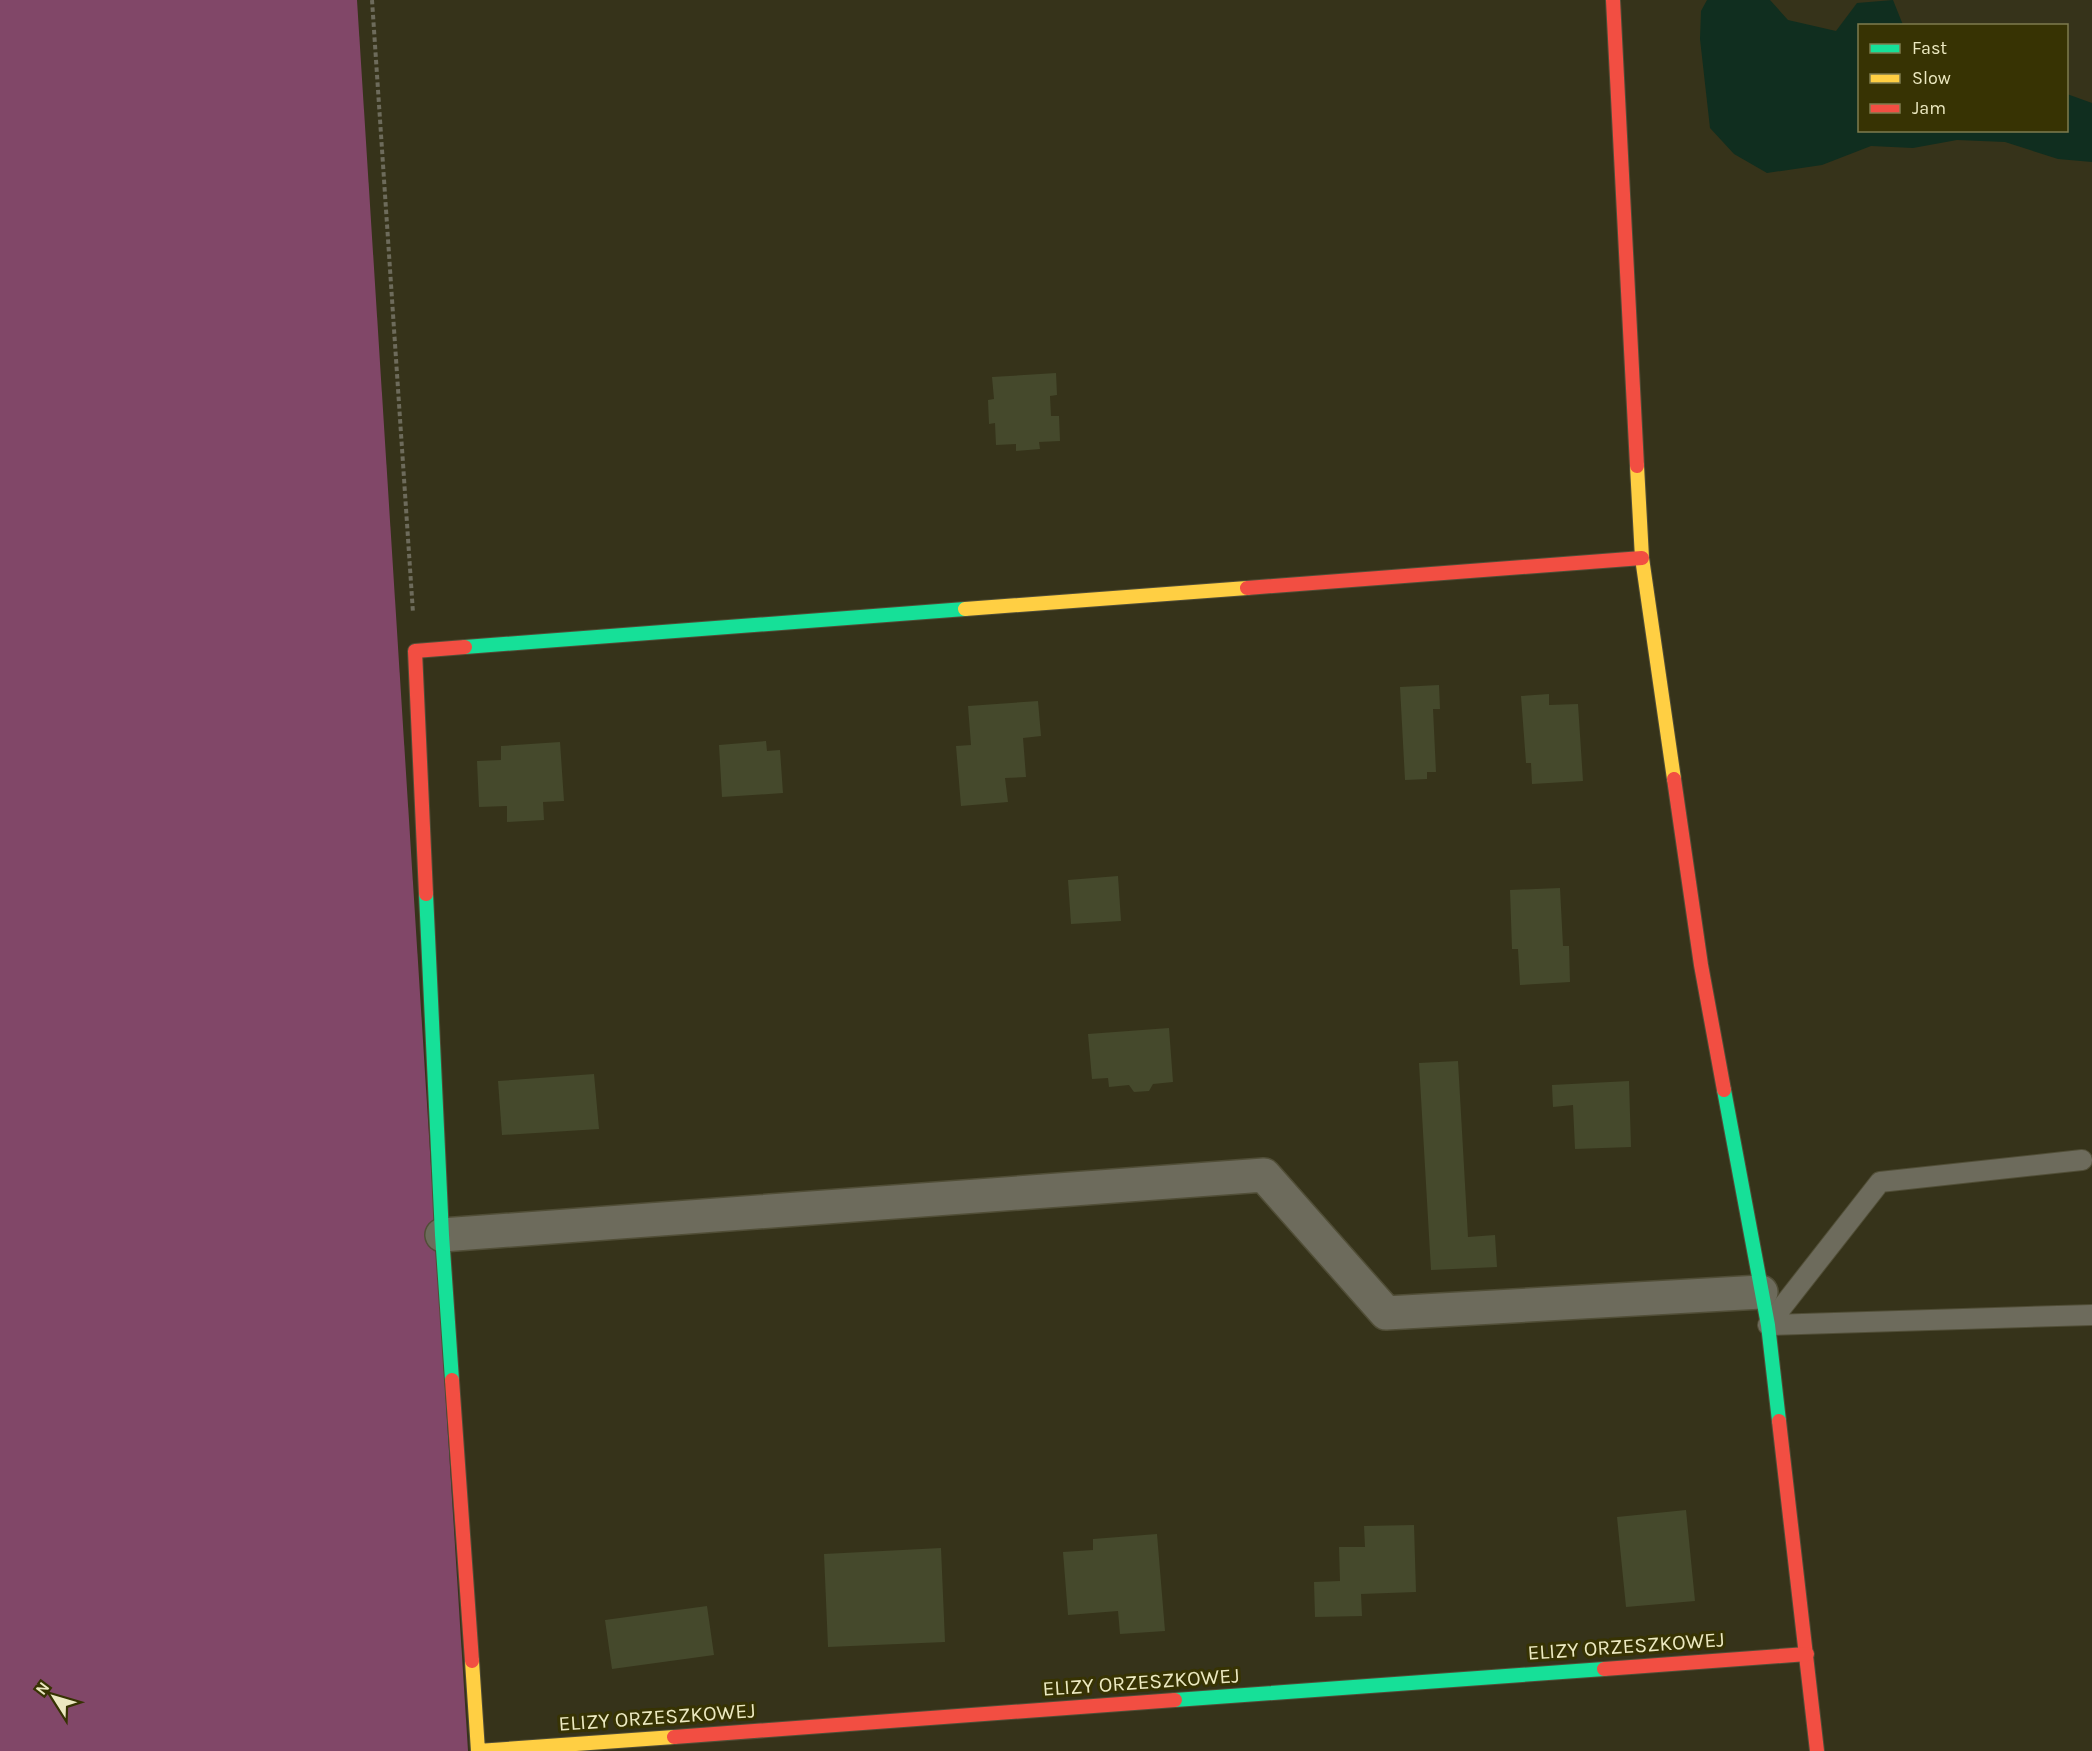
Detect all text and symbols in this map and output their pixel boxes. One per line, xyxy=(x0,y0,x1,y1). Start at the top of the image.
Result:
legend xyxy=(1858,24,2068,132)
text: Fast xyxy=(1912,37,1947,59)
text: Slow xyxy=(1912,67,1951,89)
text: Jam xyxy=(1912,97,1946,119)
street label: ELIZY ORZESZKOWEJ xyxy=(1527,1627,1725,1665)
street label: ELIZY ORZESZKOWEJ xyxy=(1042,1663,1240,1701)
north arrow xyxy=(24,1667,84,1727)
text: N xyxy=(31,1678,53,1699)
street label: ELIZY ORZESZKOWEJ xyxy=(558,1698,756,1736)

